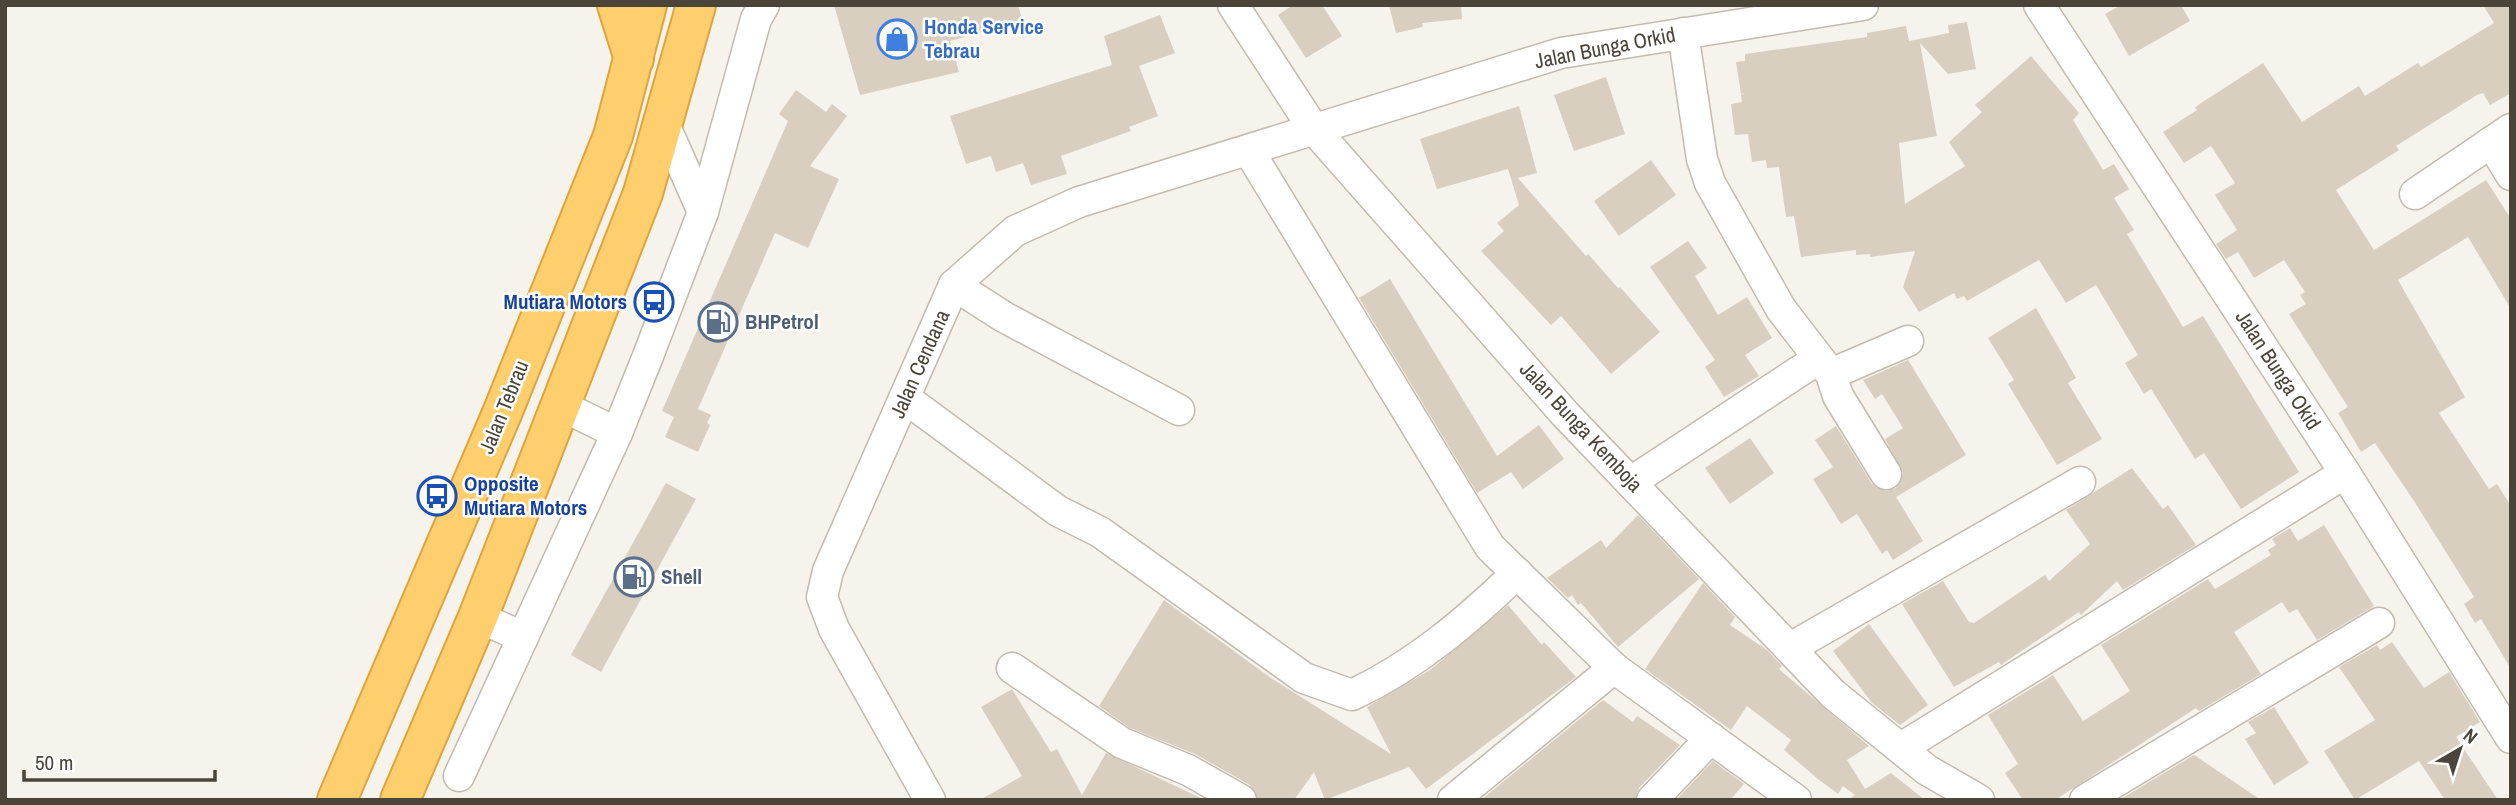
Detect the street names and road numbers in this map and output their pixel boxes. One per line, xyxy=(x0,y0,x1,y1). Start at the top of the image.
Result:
street label: Jalan Bunga Orkid xyxy=(1532,20,1678,75)
street label: Jalan Bunga Okid xyxy=(2229,304,2328,435)
street label: Jalan Cendana xyxy=(883,305,957,423)
street label: Jalan Bunga Kemboja xyxy=(1513,355,1650,498)
street label: Jalan Tebrau xyxy=(472,356,535,458)

